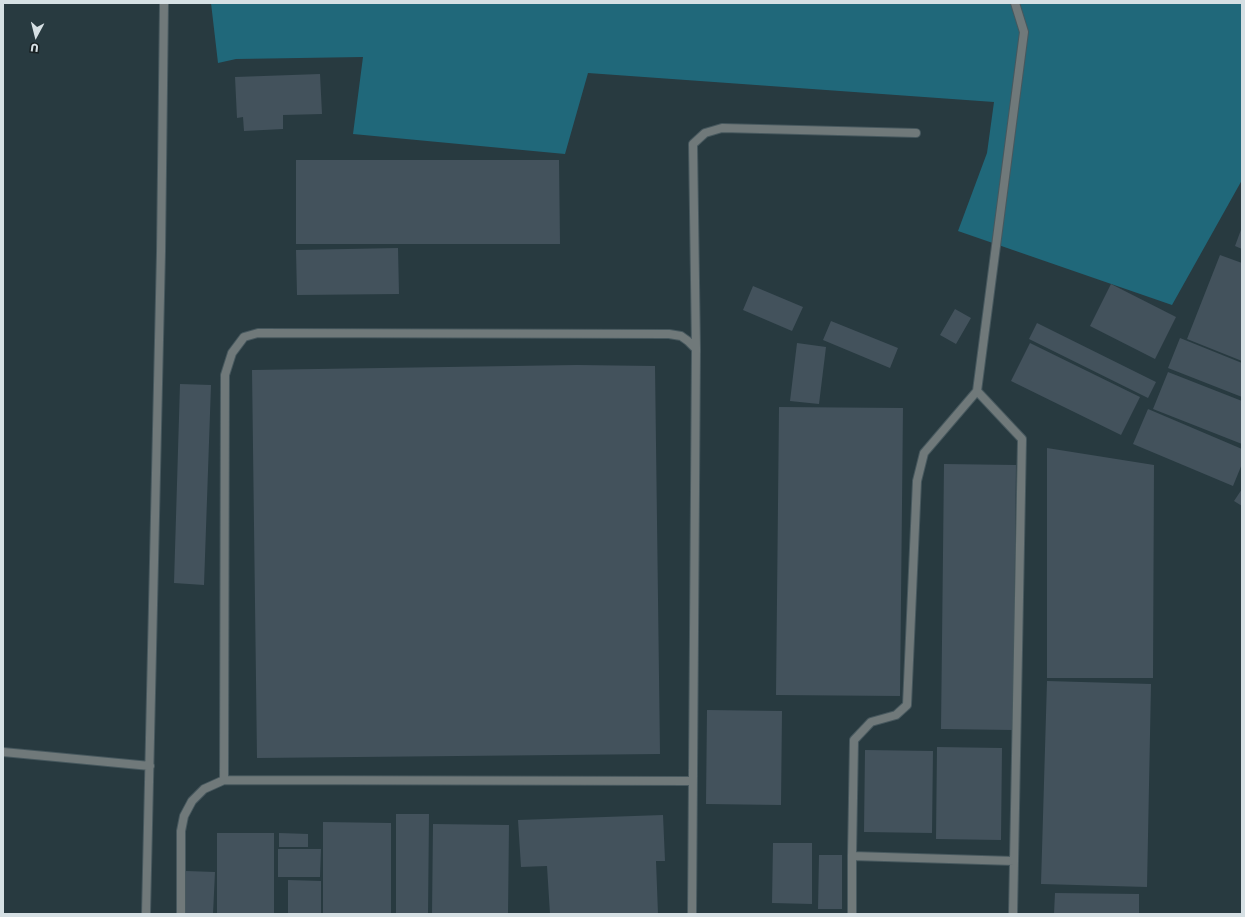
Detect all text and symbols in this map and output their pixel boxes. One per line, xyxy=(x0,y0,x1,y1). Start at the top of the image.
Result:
north arrow xyxy=(16,16,56,56)
text: U xyxy=(30,41,39,55)

